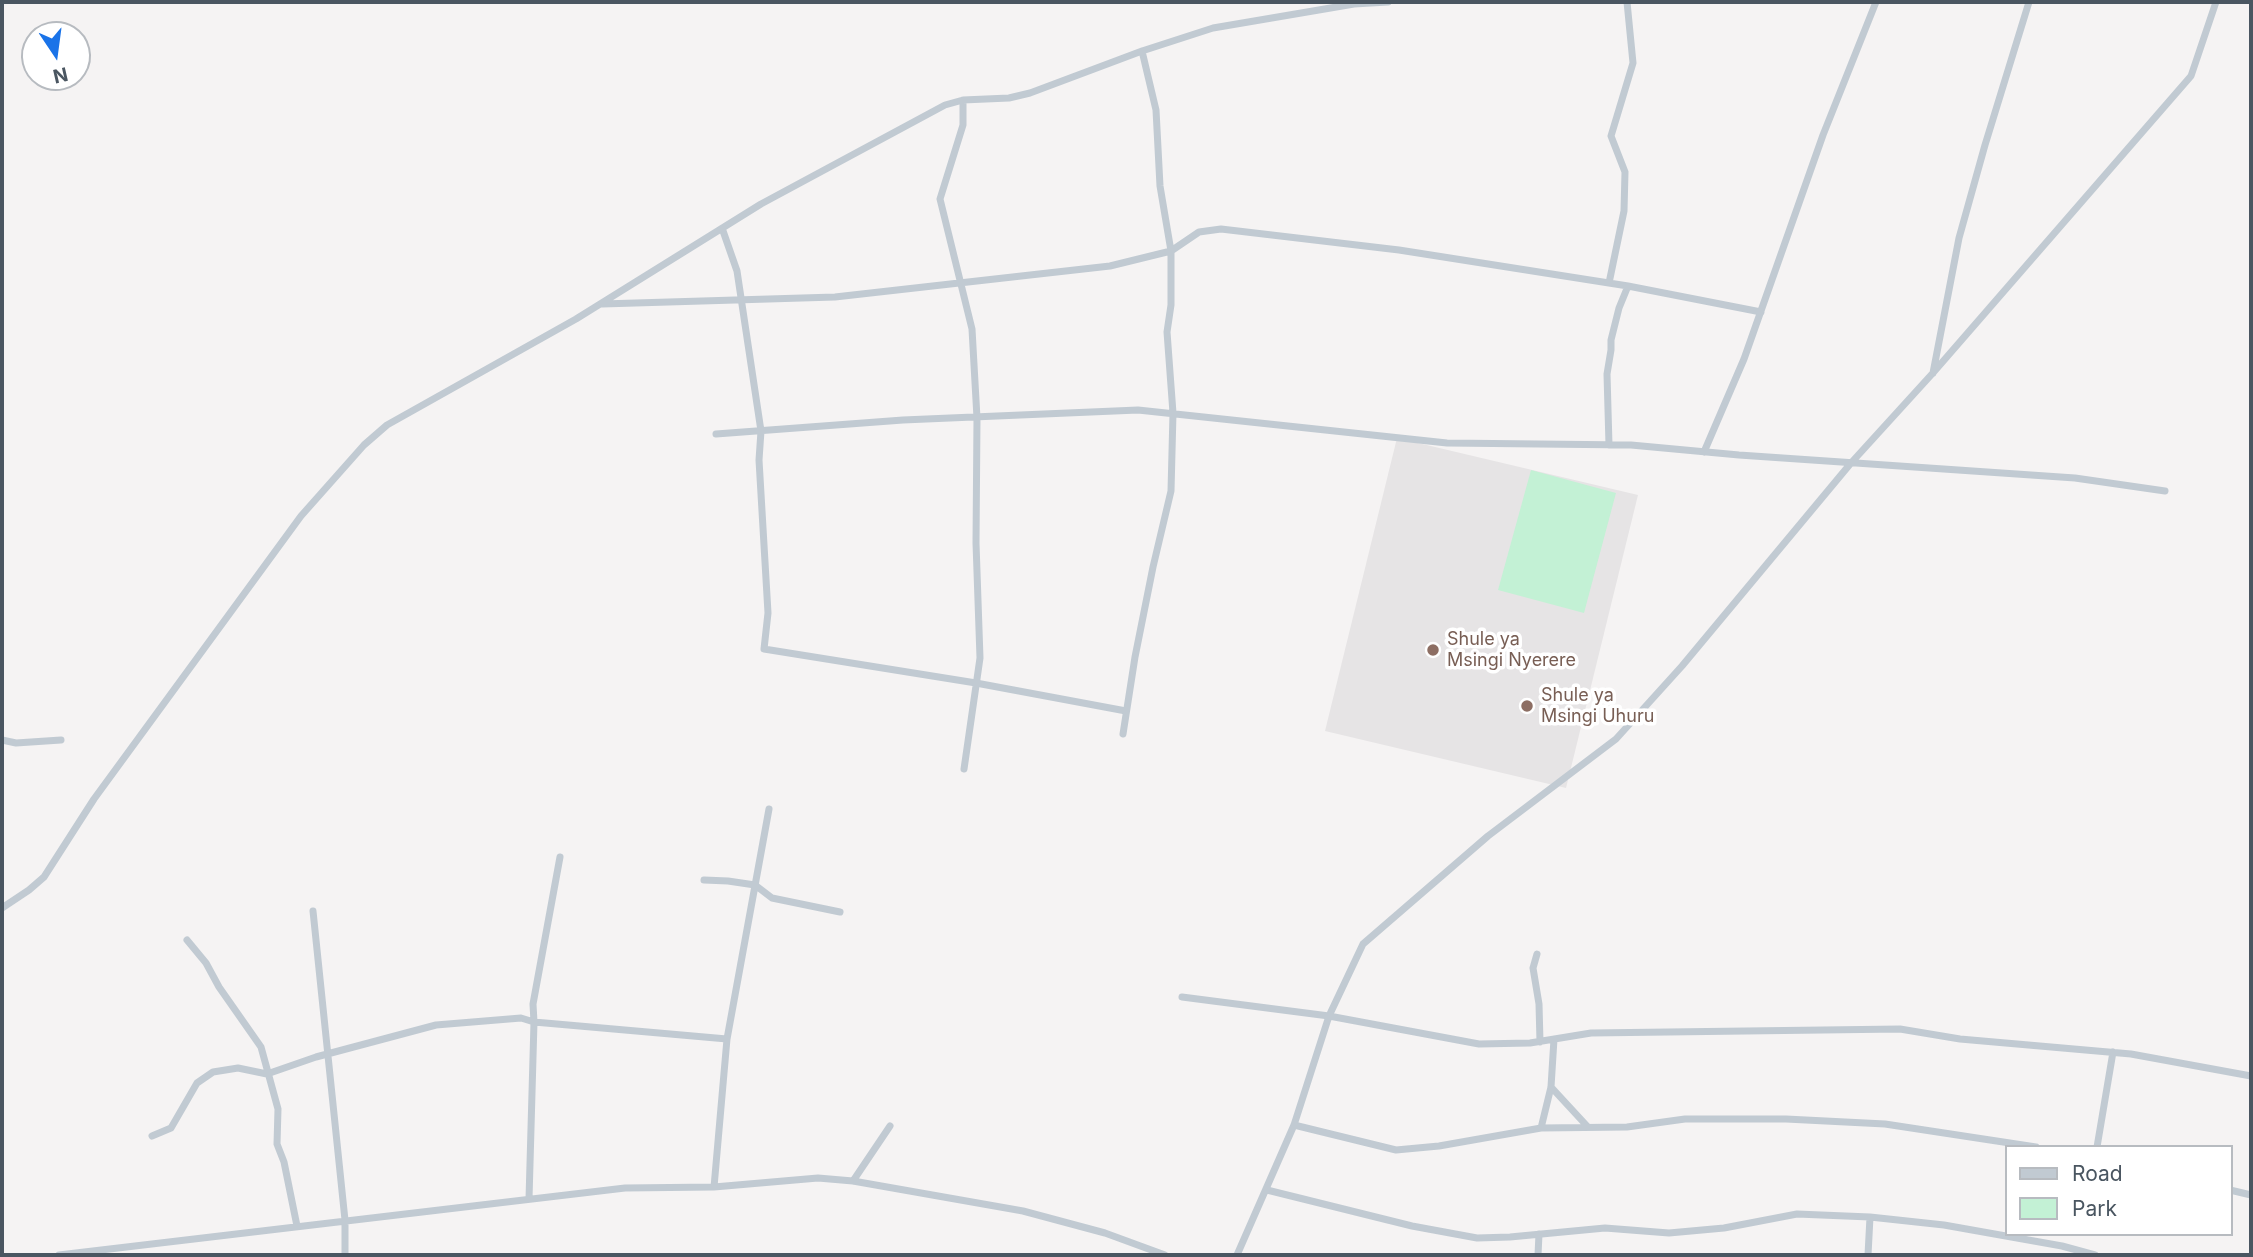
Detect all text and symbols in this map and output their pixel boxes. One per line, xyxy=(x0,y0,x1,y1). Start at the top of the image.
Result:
north arrow xyxy=(21,21,91,91)
text: N xyxy=(51,62,70,88)
place label: Shule ya Msingi Nyerere xyxy=(1447,629,1576,672)
marker: Shule ya Msingi Nyerere xyxy=(1425,642,1441,658)
place label: Shule ya Msingi Uhuru xyxy=(1541,685,1654,728)
marker: Shule ya Msingi Uhuru xyxy=(1519,698,1535,714)
legend xyxy=(2004,1145,2232,1236)
text: Road xyxy=(2072,1161,2123,1186)
text: Park xyxy=(2072,1196,2117,1221)

